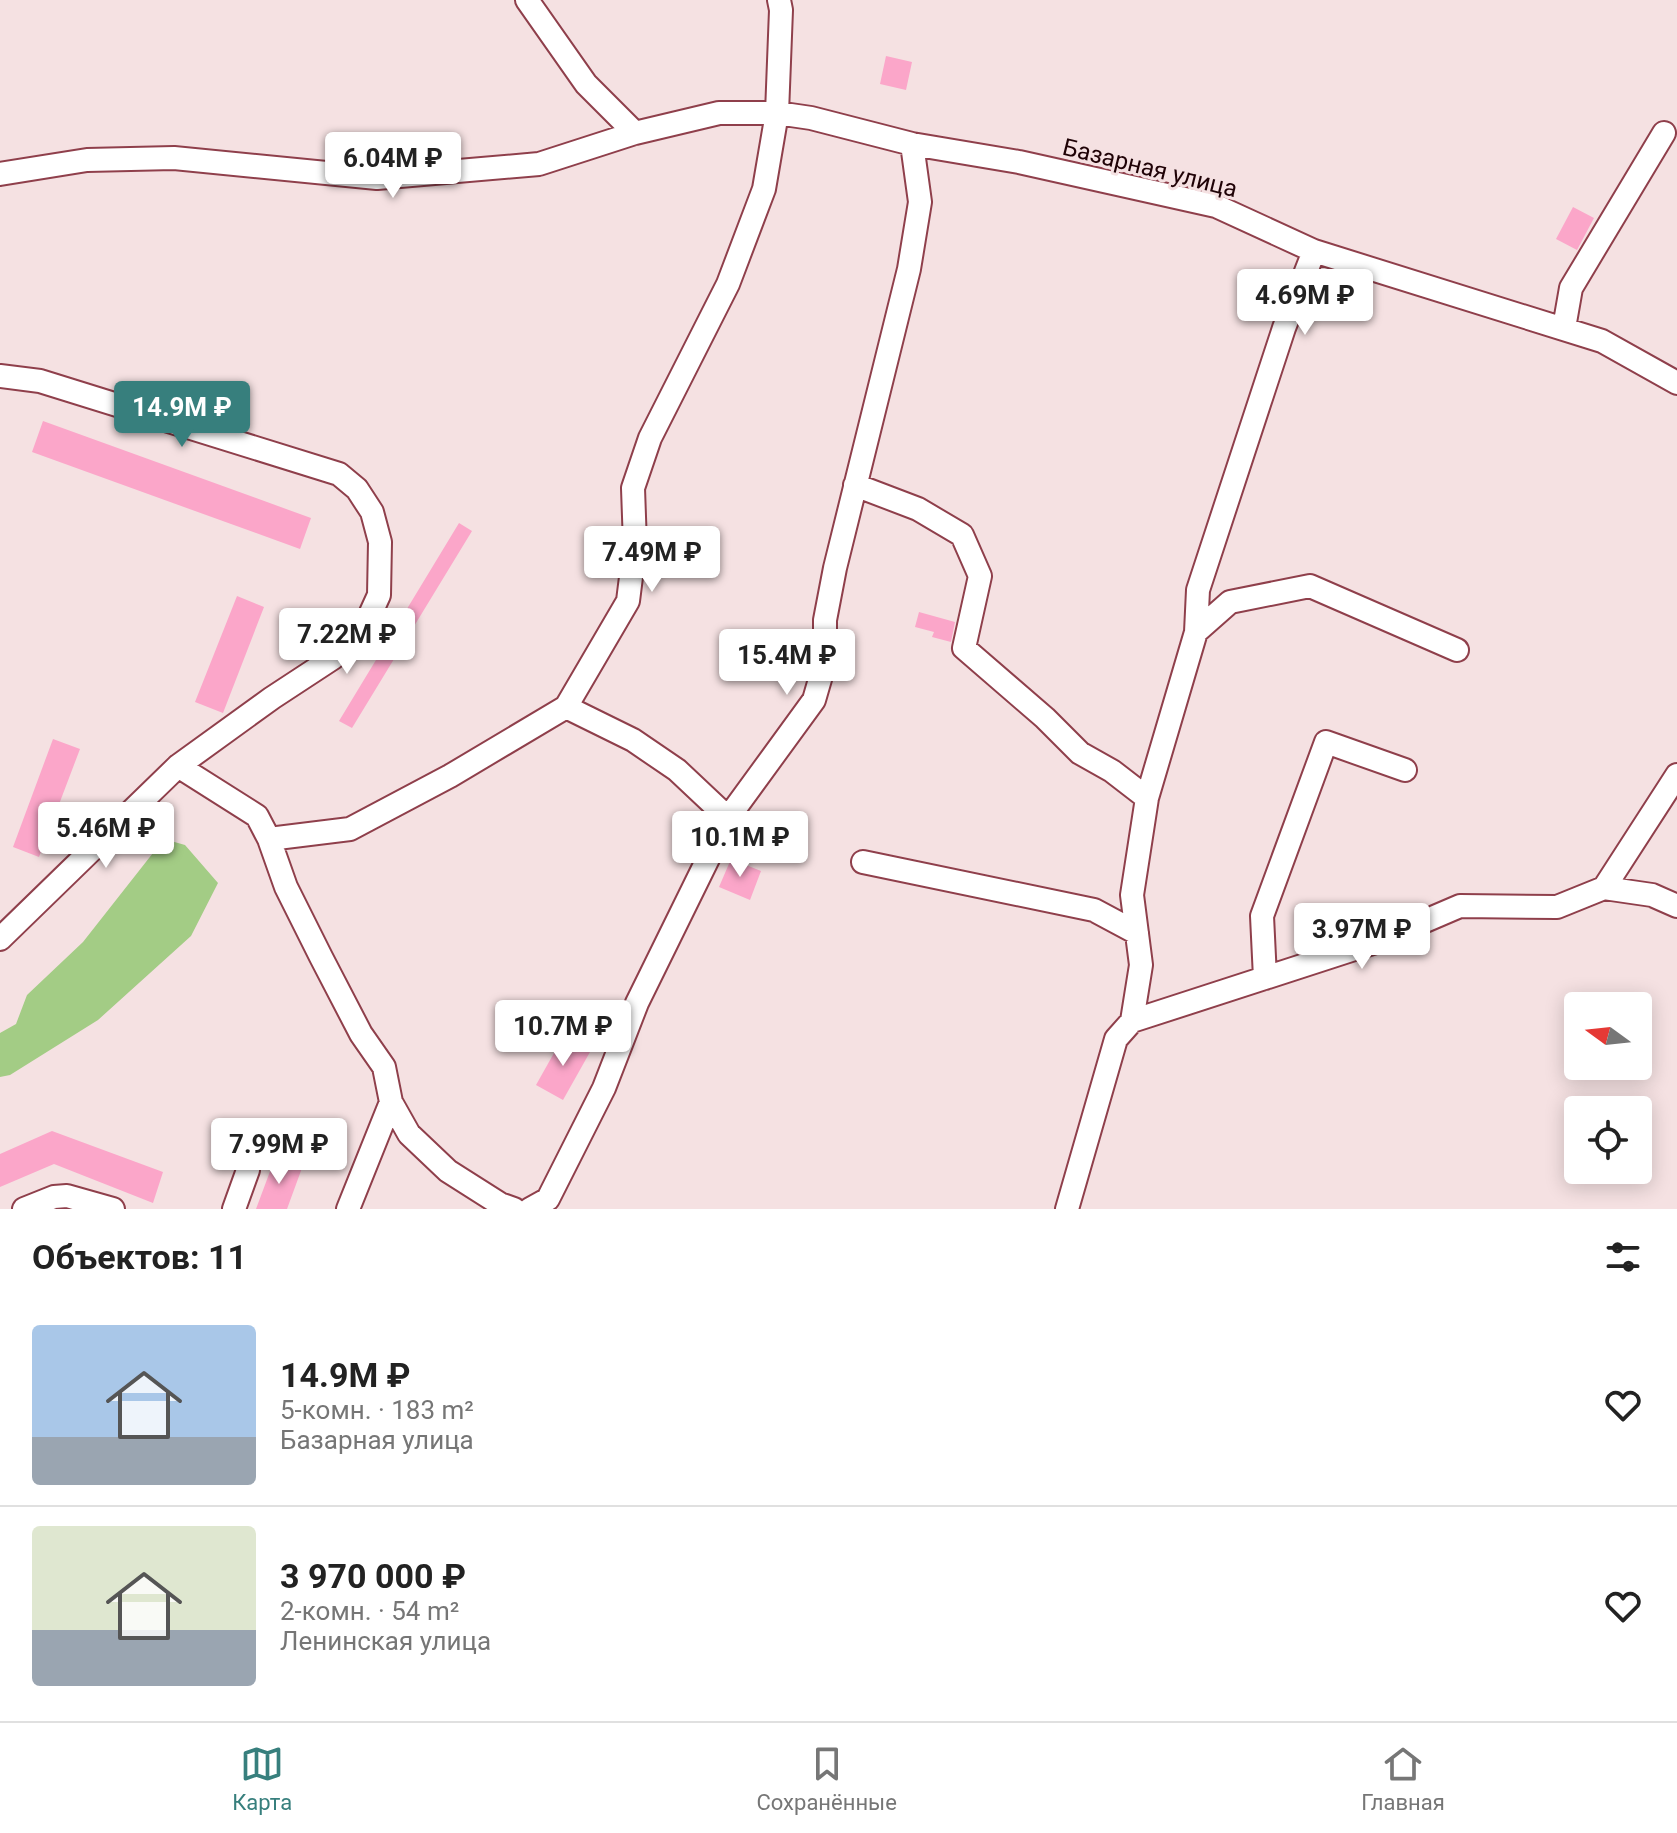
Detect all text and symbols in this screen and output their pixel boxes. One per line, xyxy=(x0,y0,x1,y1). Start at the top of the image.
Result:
pin: 6.04M ₽ xyxy=(319,132,467,200)
street label: Базарная улица xyxy=(1060,133,1240,203)
text: 6.04M ₽ xyxy=(343,143,443,173)
pin: 4.69M ₽ xyxy=(1231,269,1379,337)
text: 4.69M ₽ xyxy=(1255,280,1355,310)
pin: 14.9M ₽ xyxy=(108,381,256,449)
text: 14.9M ₽ xyxy=(132,392,232,422)
pin: 7.49M ₽ xyxy=(578,526,726,594)
text: 7.49M ₽ xyxy=(602,537,702,567)
pin: 7.22M ₽ xyxy=(273,608,421,676)
text: 7.22M ₽ xyxy=(297,619,397,649)
pin: 15.4M ₽ xyxy=(713,629,861,697)
text: 15.4M ₽ xyxy=(737,640,837,670)
pin: 5.46M ₽ xyxy=(32,802,180,870)
pin: 10.1M ₽ xyxy=(666,811,814,879)
text: 5.46M ₽ xyxy=(56,813,156,843)
text: 10.1M ₽ xyxy=(690,822,790,852)
pin: 3.97M ₽ xyxy=(1288,903,1436,971)
text: 3.97M ₽ xyxy=(1312,914,1412,944)
north arrow xyxy=(1564,992,1652,1080)
map controls xyxy=(1564,992,1652,1184)
pin: 10.7M ₽ xyxy=(489,1000,637,1068)
text: 10.7M ₽ xyxy=(513,1011,613,1041)
button: locate xyxy=(1564,1096,1652,1184)
pin: 7.99M ₽ xyxy=(205,1118,353,1186)
text: 7.99M ₽ xyxy=(229,1129,329,1159)
icon: filters xyxy=(1601,1235,1645,1279)
text: Объектов: 11 xyxy=(32,1237,247,1277)
text: 14.9M ₽ xyxy=(280,1355,411,1395)
icon: home xyxy=(96,1357,192,1453)
icon: heart xyxy=(1601,1383,1645,1427)
text: 5-комн. · 183 m² xyxy=(280,1395,474,1425)
text: Базарная улица xyxy=(280,1425,474,1455)
text: 3 970 000 ₽ xyxy=(280,1556,466,1596)
icon: home xyxy=(96,1558,192,1654)
icon: heart xyxy=(1601,1584,1645,1628)
text: 2-комн. · 54 m² xyxy=(280,1596,459,1626)
text: Ленинская улица xyxy=(280,1626,491,1656)
tab: Карта xyxy=(232,1742,292,1815)
tab: Сохранённые xyxy=(756,1742,897,1815)
tab: Главная xyxy=(1361,1742,1445,1815)

